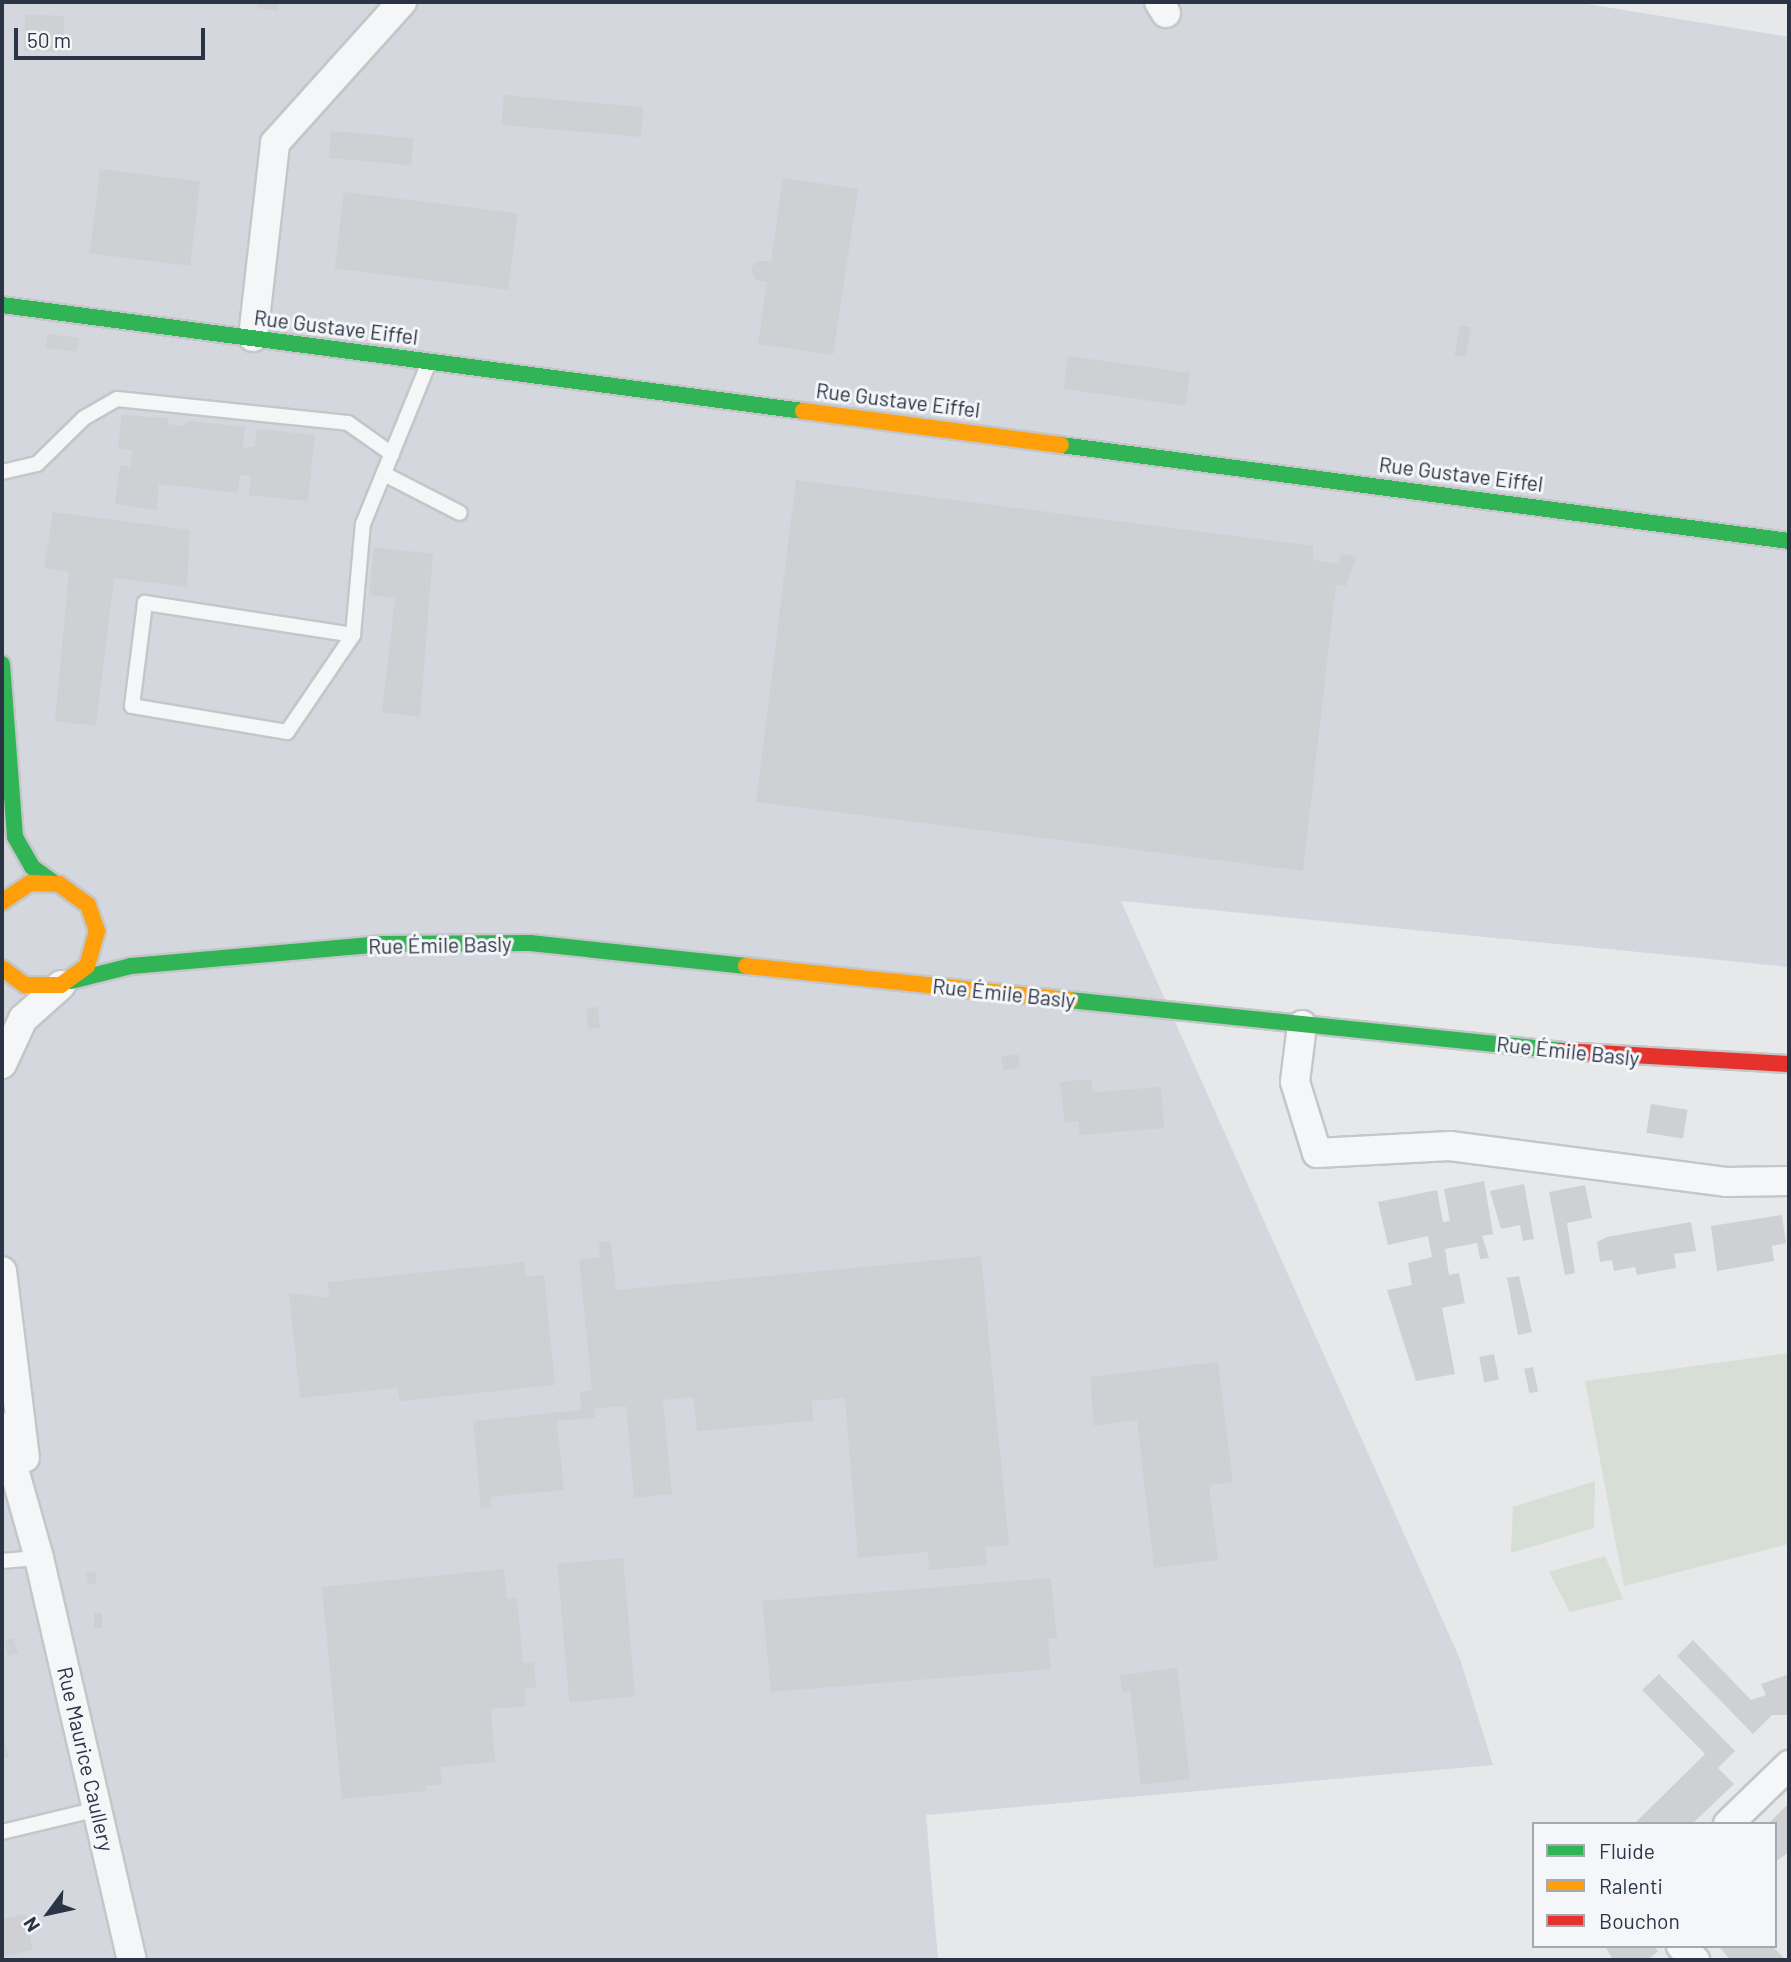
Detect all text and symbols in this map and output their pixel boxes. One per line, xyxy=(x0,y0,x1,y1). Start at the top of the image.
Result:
scale bar xyxy=(18,14,208,58)
text: 50 m xyxy=(27,27,71,52)
street label: Rue Gustave Eiffel xyxy=(253,304,419,350)
street label: Rue Gustave Eiffel xyxy=(815,377,981,423)
street label: Rue Gustave Eiffel xyxy=(1378,451,1544,497)
street label: Rue Émile Basly xyxy=(368,931,512,959)
street label: Rue Émile Basly xyxy=(931,973,1077,1013)
street label: Rue Émile Basly xyxy=(1495,1031,1641,1071)
street label: Rue Maurice Caullery xyxy=(52,1664,120,1854)
legend xyxy=(1532,1822,1777,1948)
text: Fluide xyxy=(1599,1838,1655,1863)
text: Ralenti xyxy=(1599,1873,1663,1898)
north arrow xyxy=(14,1878,84,1948)
text: Bouchon xyxy=(1599,1908,1680,1933)
text: N xyxy=(18,1913,44,1936)

